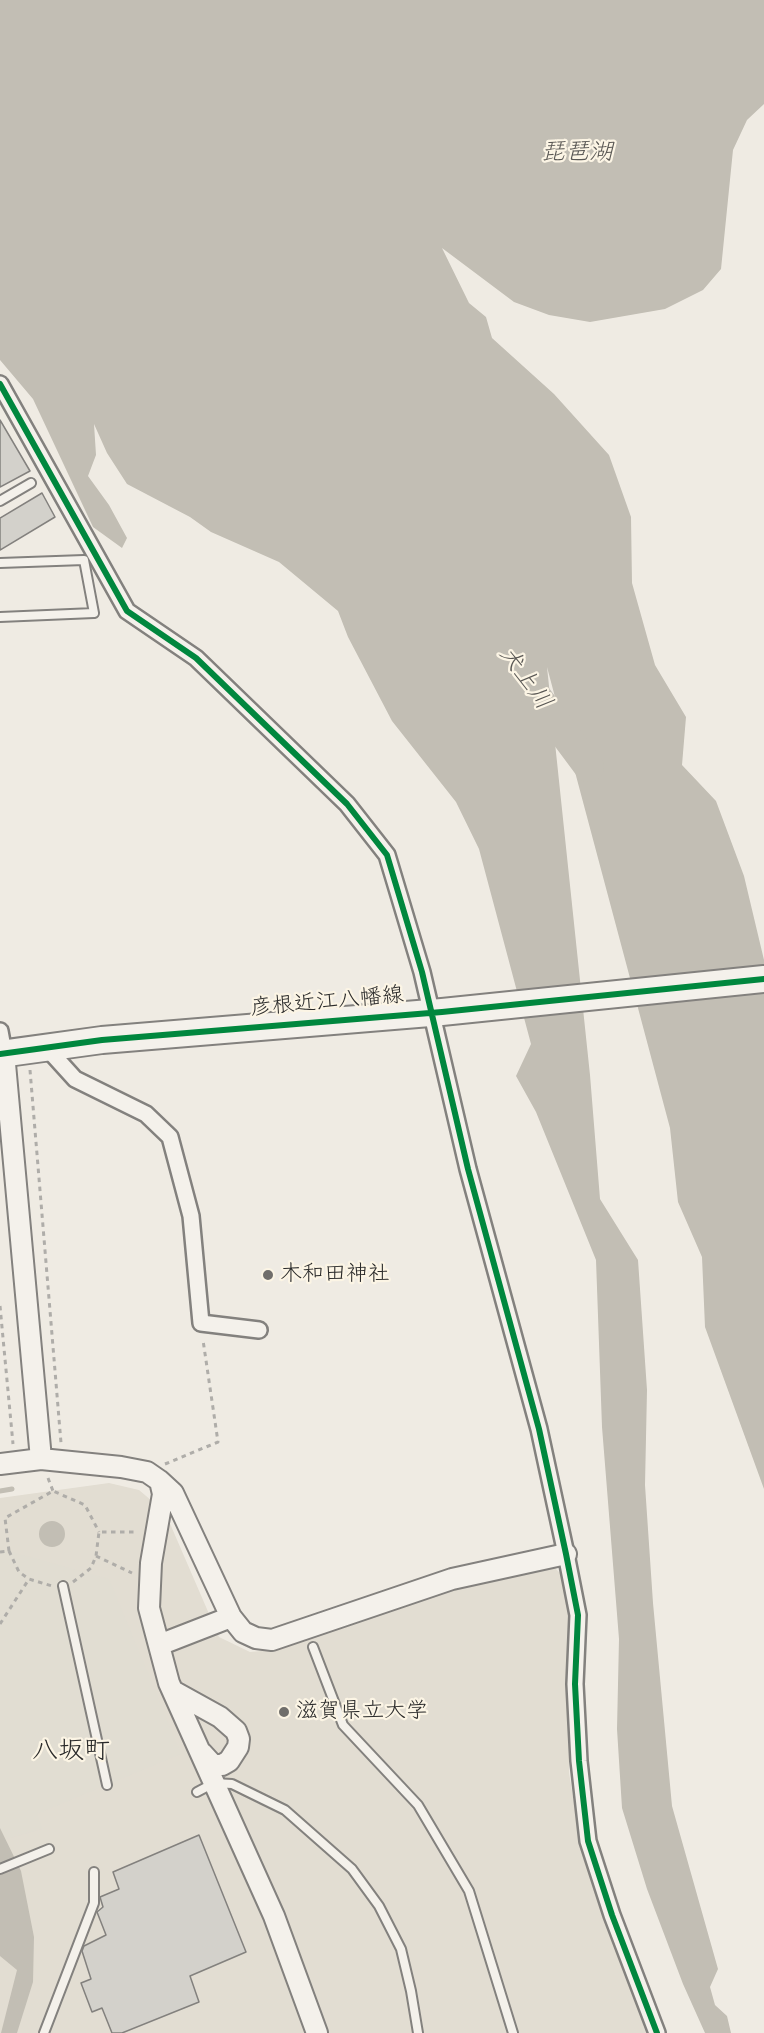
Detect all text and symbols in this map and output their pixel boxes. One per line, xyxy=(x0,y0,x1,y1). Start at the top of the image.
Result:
water label: 琵琶湖 xyxy=(541,140,613,168)
water label: 犬上川 xyxy=(491,641,557,717)
street label: 彦根近江八幡線 xyxy=(249,983,405,1023)
place label: 木和田神社 xyxy=(280,1262,390,1288)
marker: 木和田神社 xyxy=(261,1268,275,1282)
place label: 滋賀県立大学 xyxy=(296,1699,428,1725)
marker: 滋賀県立大学 xyxy=(277,1705,291,1719)
district label: 八坂町 xyxy=(32,1737,110,1769)

